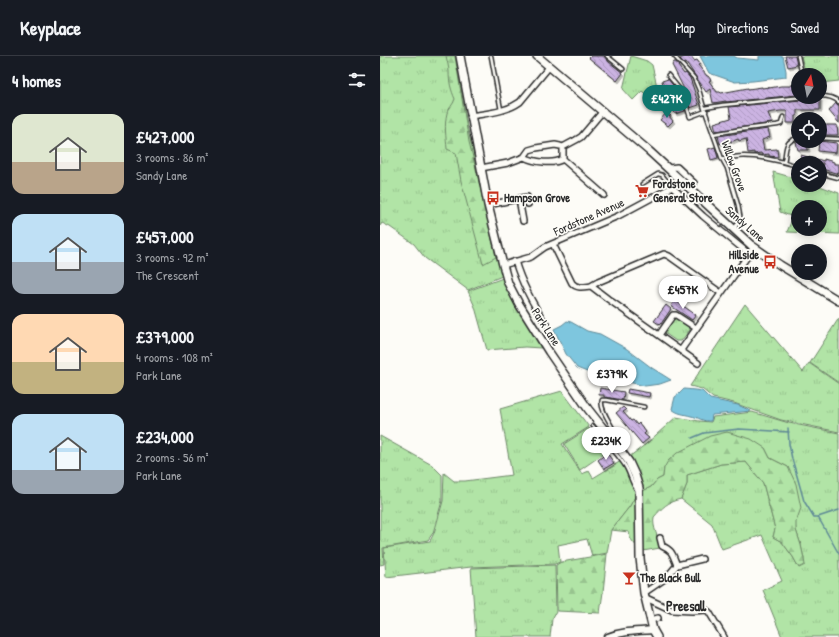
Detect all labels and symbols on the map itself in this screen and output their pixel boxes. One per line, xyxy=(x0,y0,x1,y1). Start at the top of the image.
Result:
north arrow xyxy=(791,68,827,104)
pin: £427K xyxy=(639,85,695,119)
street label: Willow Grove xyxy=(717,138,752,194)
place label: Fordstone General Store xyxy=(652,175,713,206)
supermarket icon: Fordstone General Store xyxy=(634,183,650,199)
place label: Hampson Grove xyxy=(504,189,570,207)
bus stop icon: Hampson Grove xyxy=(485,190,501,206)
street label: Fordstone Avenue xyxy=(550,193,627,240)
street label: Sandy Lane xyxy=(722,202,769,246)
place label: Hillside Avenue xyxy=(729,246,759,277)
bus stop icon: Hillside Avenue xyxy=(762,254,778,270)
pin: £457K xyxy=(655,276,711,310)
street label: Park Lane xyxy=(528,304,565,349)
pin: £379K xyxy=(584,360,640,394)
pin: £234K xyxy=(578,427,634,461)
place label: The Black Bull xyxy=(639,569,701,586)
bar icon: The Black Bull xyxy=(621,570,637,586)
district label: Preesall xyxy=(666,596,707,615)

